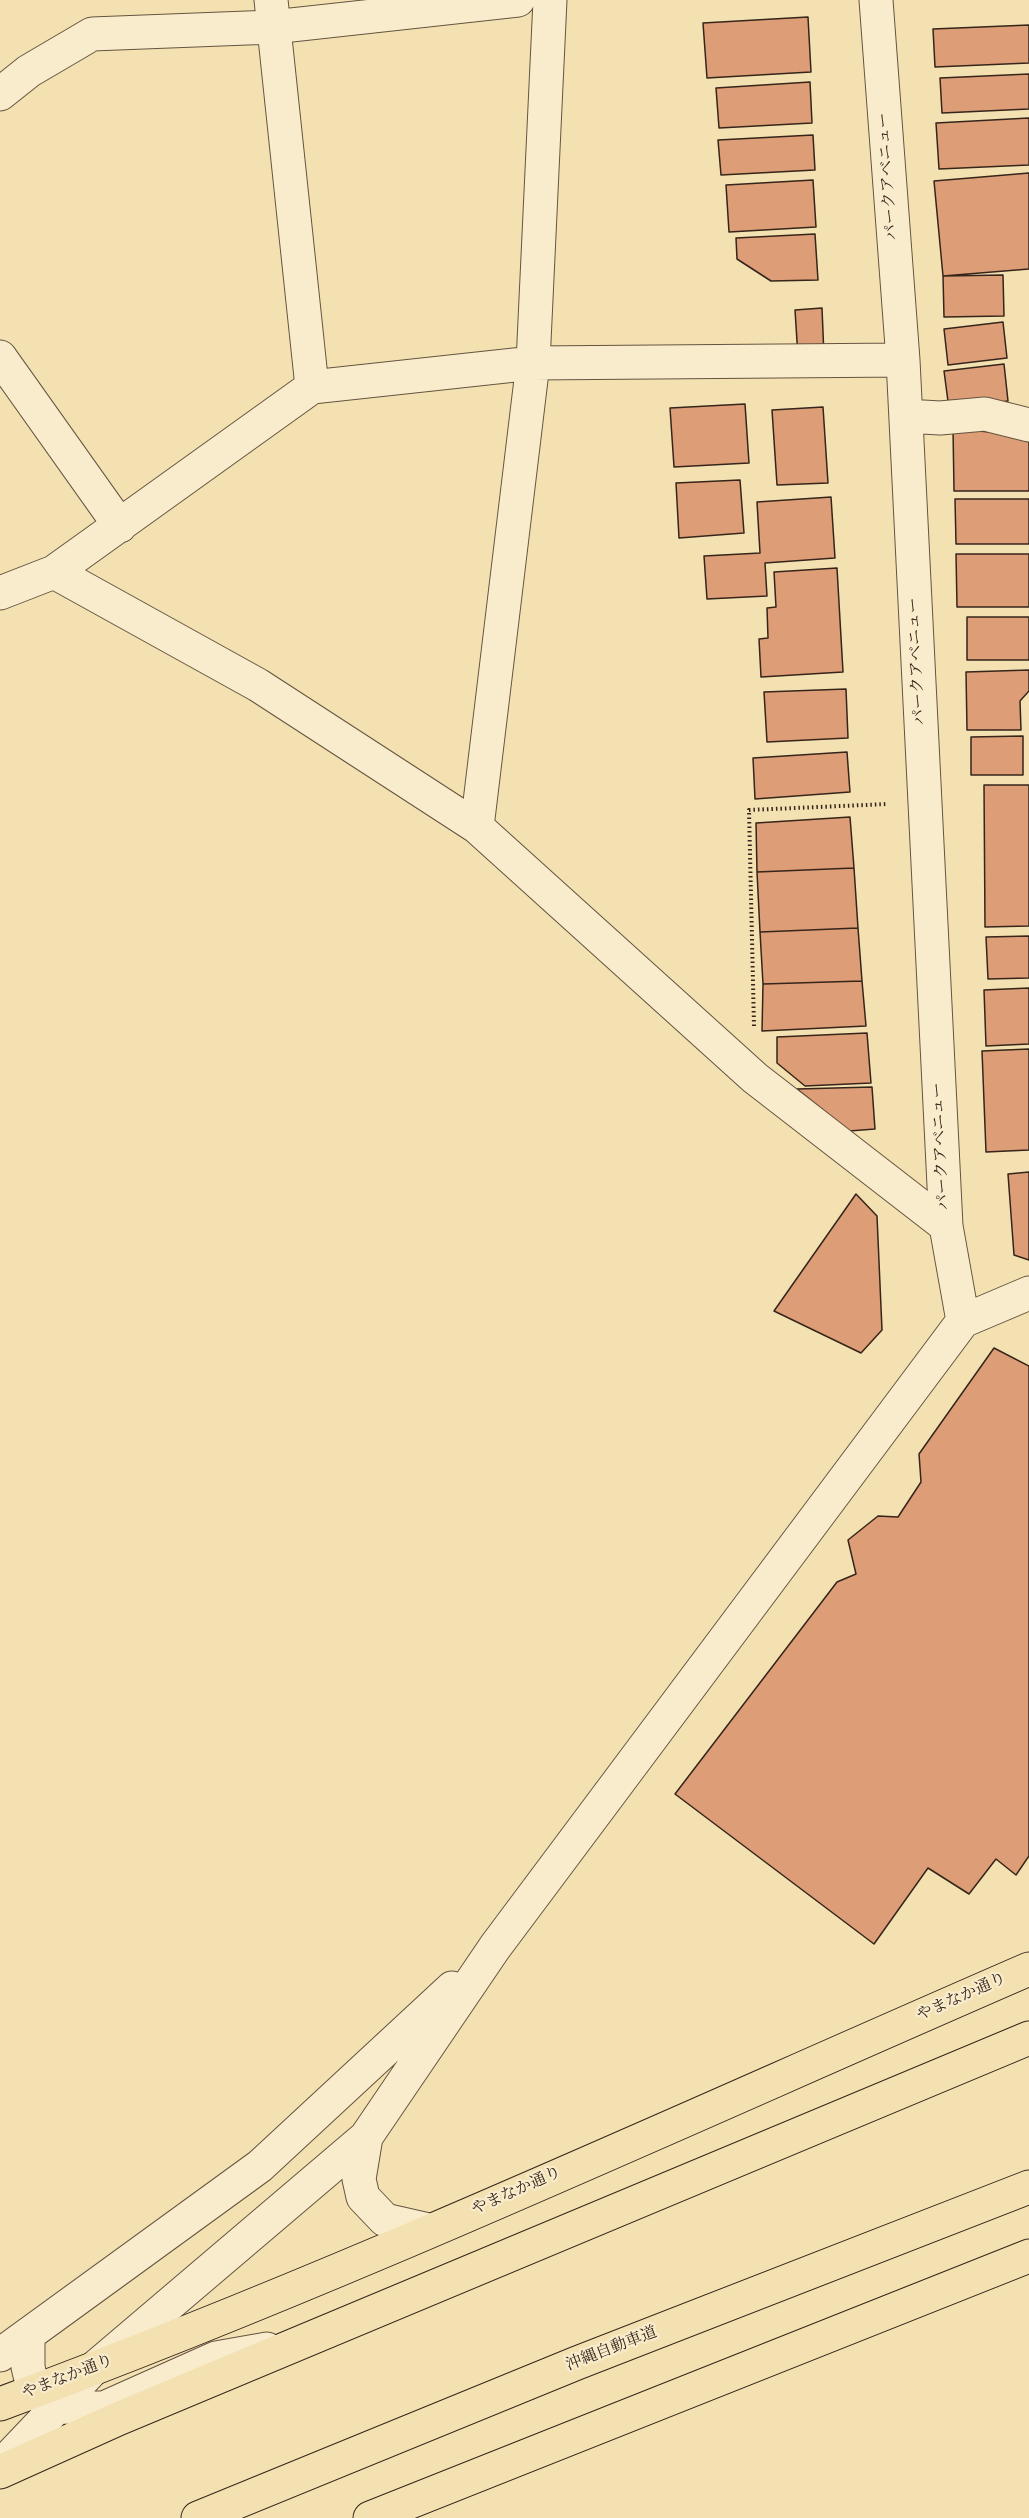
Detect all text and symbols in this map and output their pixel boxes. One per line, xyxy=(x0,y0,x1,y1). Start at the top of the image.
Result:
street label: パークアベニュー xyxy=(875,111,903,241)
street label: パークアベニュー xyxy=(905,597,931,725)
street label: パークアベニュー xyxy=(929,1082,955,1210)
street label: やまなか通り xyxy=(914,1970,1010,2026)
street label: やまなか通り xyxy=(469,2164,565,2220)
street label: 沖縄自動車道 xyxy=(564,2324,660,2376)
street label: やまなか通り xyxy=(20,2352,116,2404)

